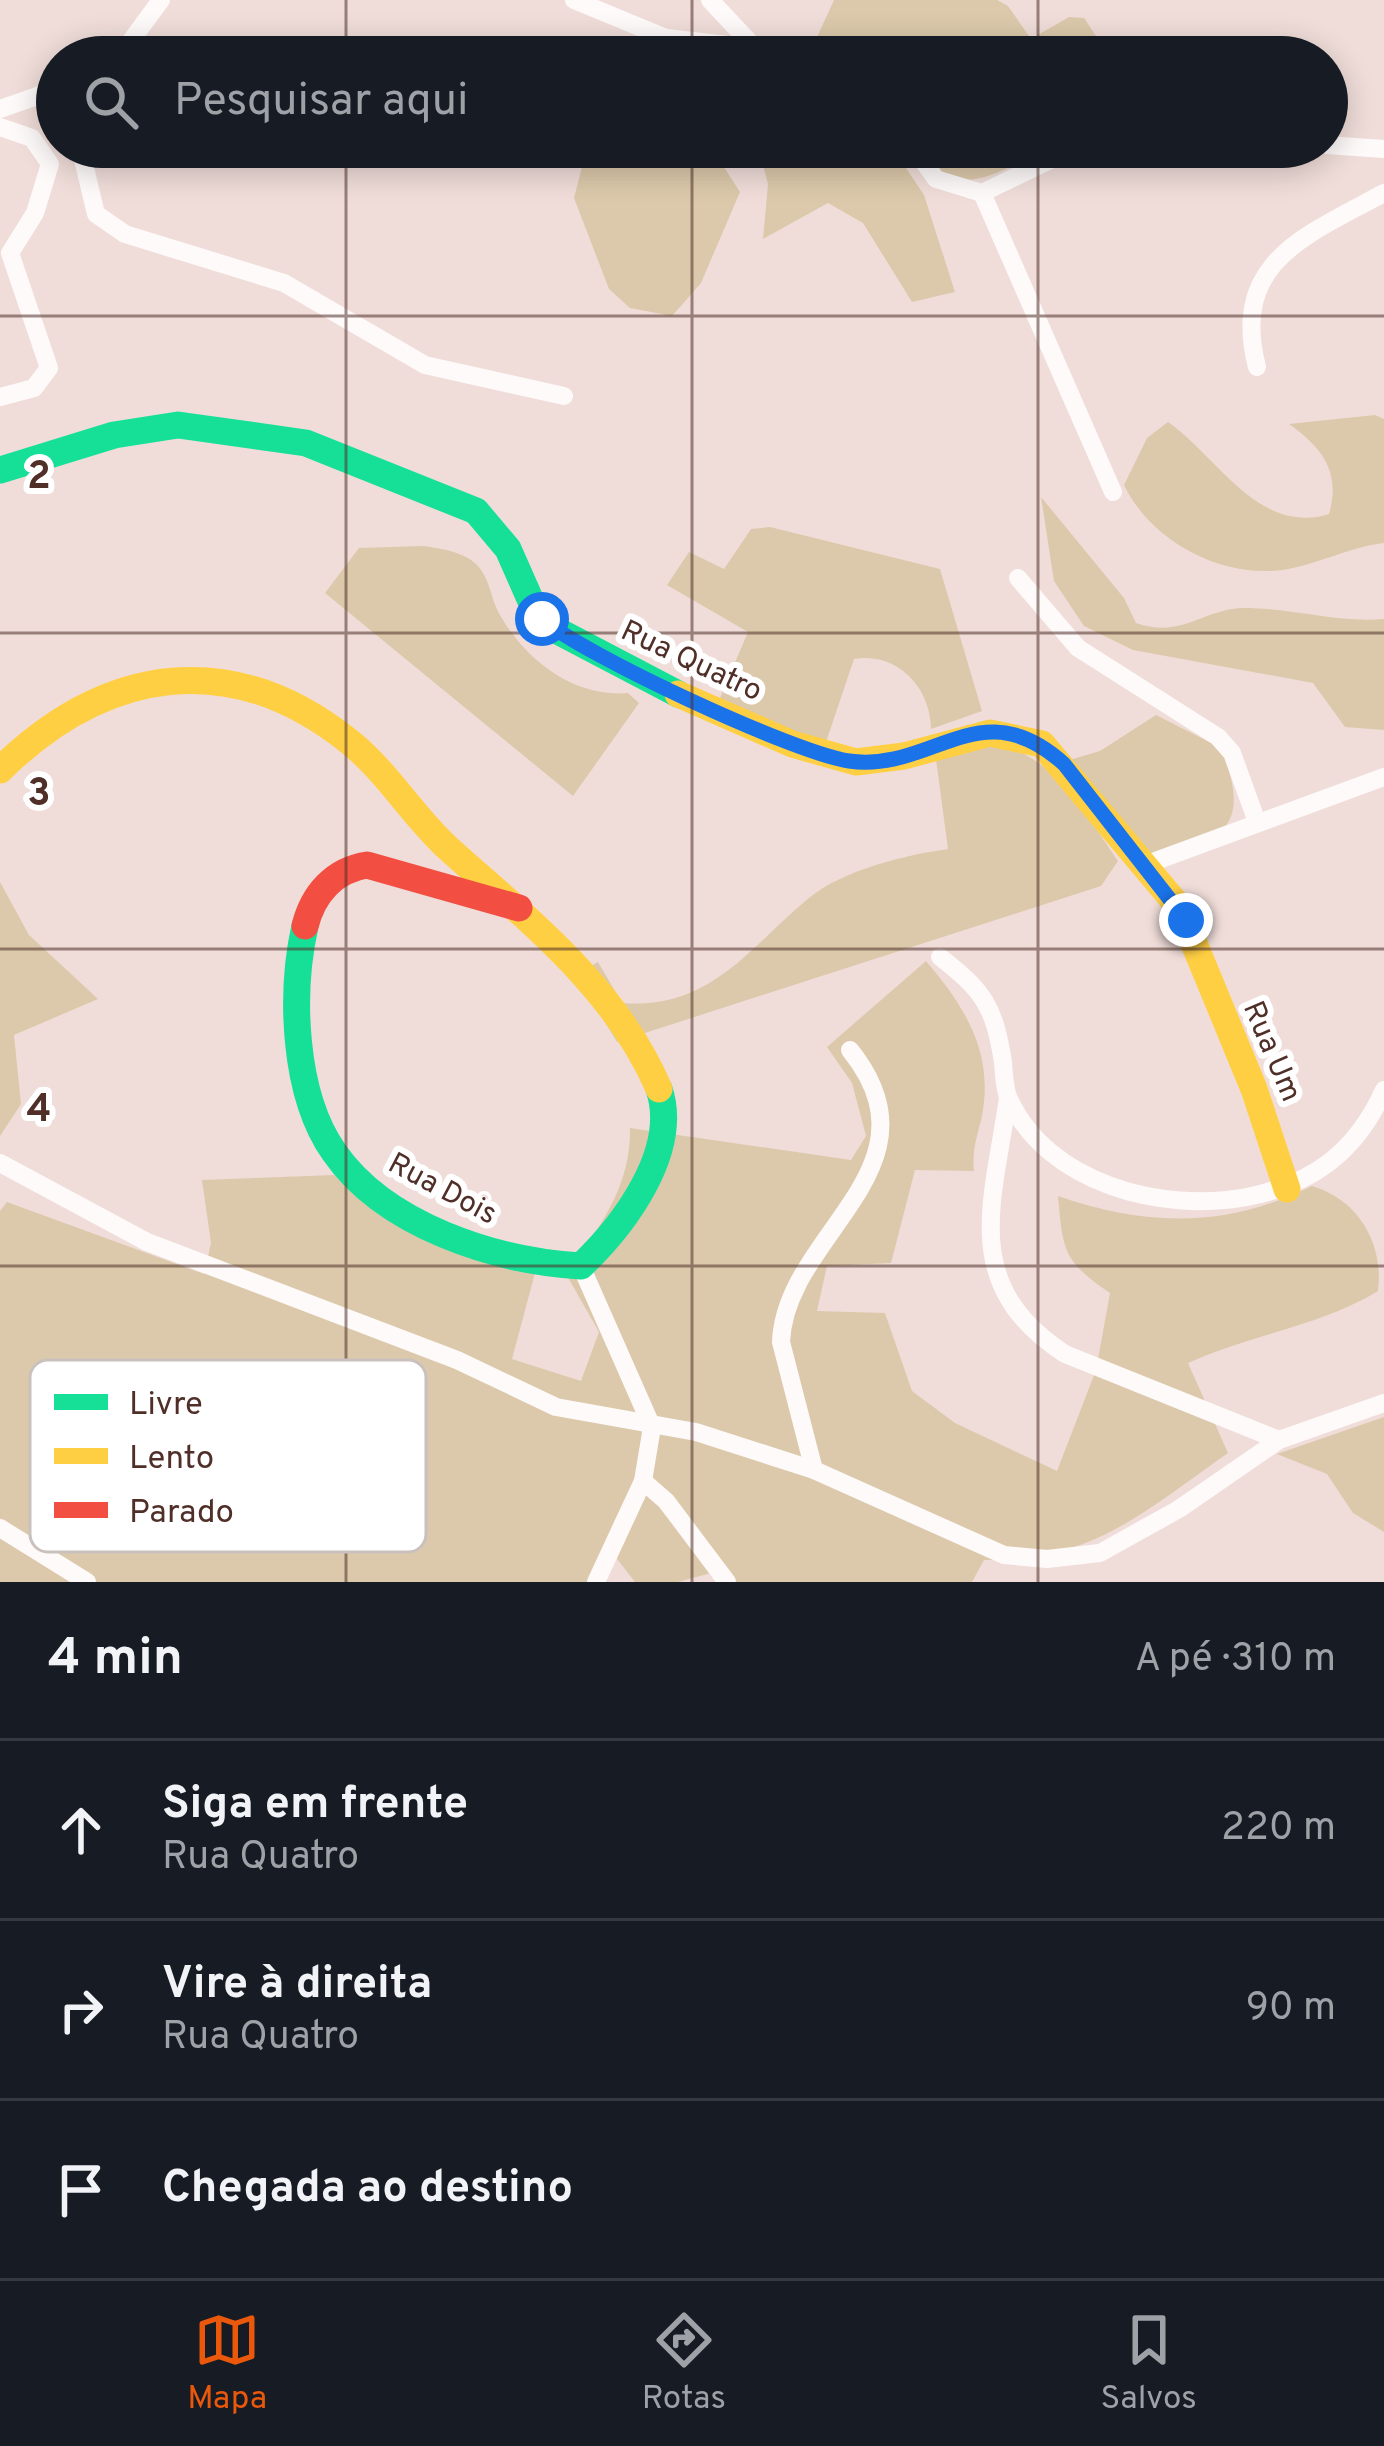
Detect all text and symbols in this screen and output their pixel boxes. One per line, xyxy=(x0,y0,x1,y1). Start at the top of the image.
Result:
search box xyxy=(36,36,1348,168)
icon: search xyxy=(78,69,144,135)
text: Pesquisar aqui xyxy=(174,74,468,131)
text: 2 xyxy=(27,454,51,503)
route start xyxy=(515,592,569,646)
street label: Rua Quatro xyxy=(614,613,767,711)
text: 3 xyxy=(27,771,51,820)
route end xyxy=(1159,893,1213,947)
street label: Rua Um xyxy=(1233,996,1308,1108)
text: 4 xyxy=(26,1087,52,1136)
street label: Rua Dois xyxy=(381,1146,503,1234)
legend xyxy=(30,1360,426,1552)
text: Livre xyxy=(129,1385,203,1427)
text: Lento xyxy=(129,1439,214,1481)
text: Parado xyxy=(129,1493,234,1535)
text: 4 min xyxy=(48,1628,183,1693)
text: A pé · 310 m xyxy=(1135,1636,1336,1685)
text: Siga em frente xyxy=(162,1777,468,1834)
icon: ahead xyxy=(48,1797,114,1863)
text: 220 m xyxy=(1221,1805,1336,1854)
text: Rua Quatro xyxy=(162,1834,359,1883)
text: Vire à direita xyxy=(162,1957,432,2014)
icon: right xyxy=(48,1977,114,2043)
text: 90 m xyxy=(1246,1985,1336,2034)
text: Rua Quatro xyxy=(162,2014,359,2063)
icon: arrive xyxy=(48,2157,114,2223)
text: Chegada ao destino xyxy=(162,2161,573,2218)
tab: Mapa xyxy=(187,2307,267,2421)
tab: Rotas xyxy=(642,2307,726,2421)
tab: Salvos xyxy=(1101,2307,1197,2421)

